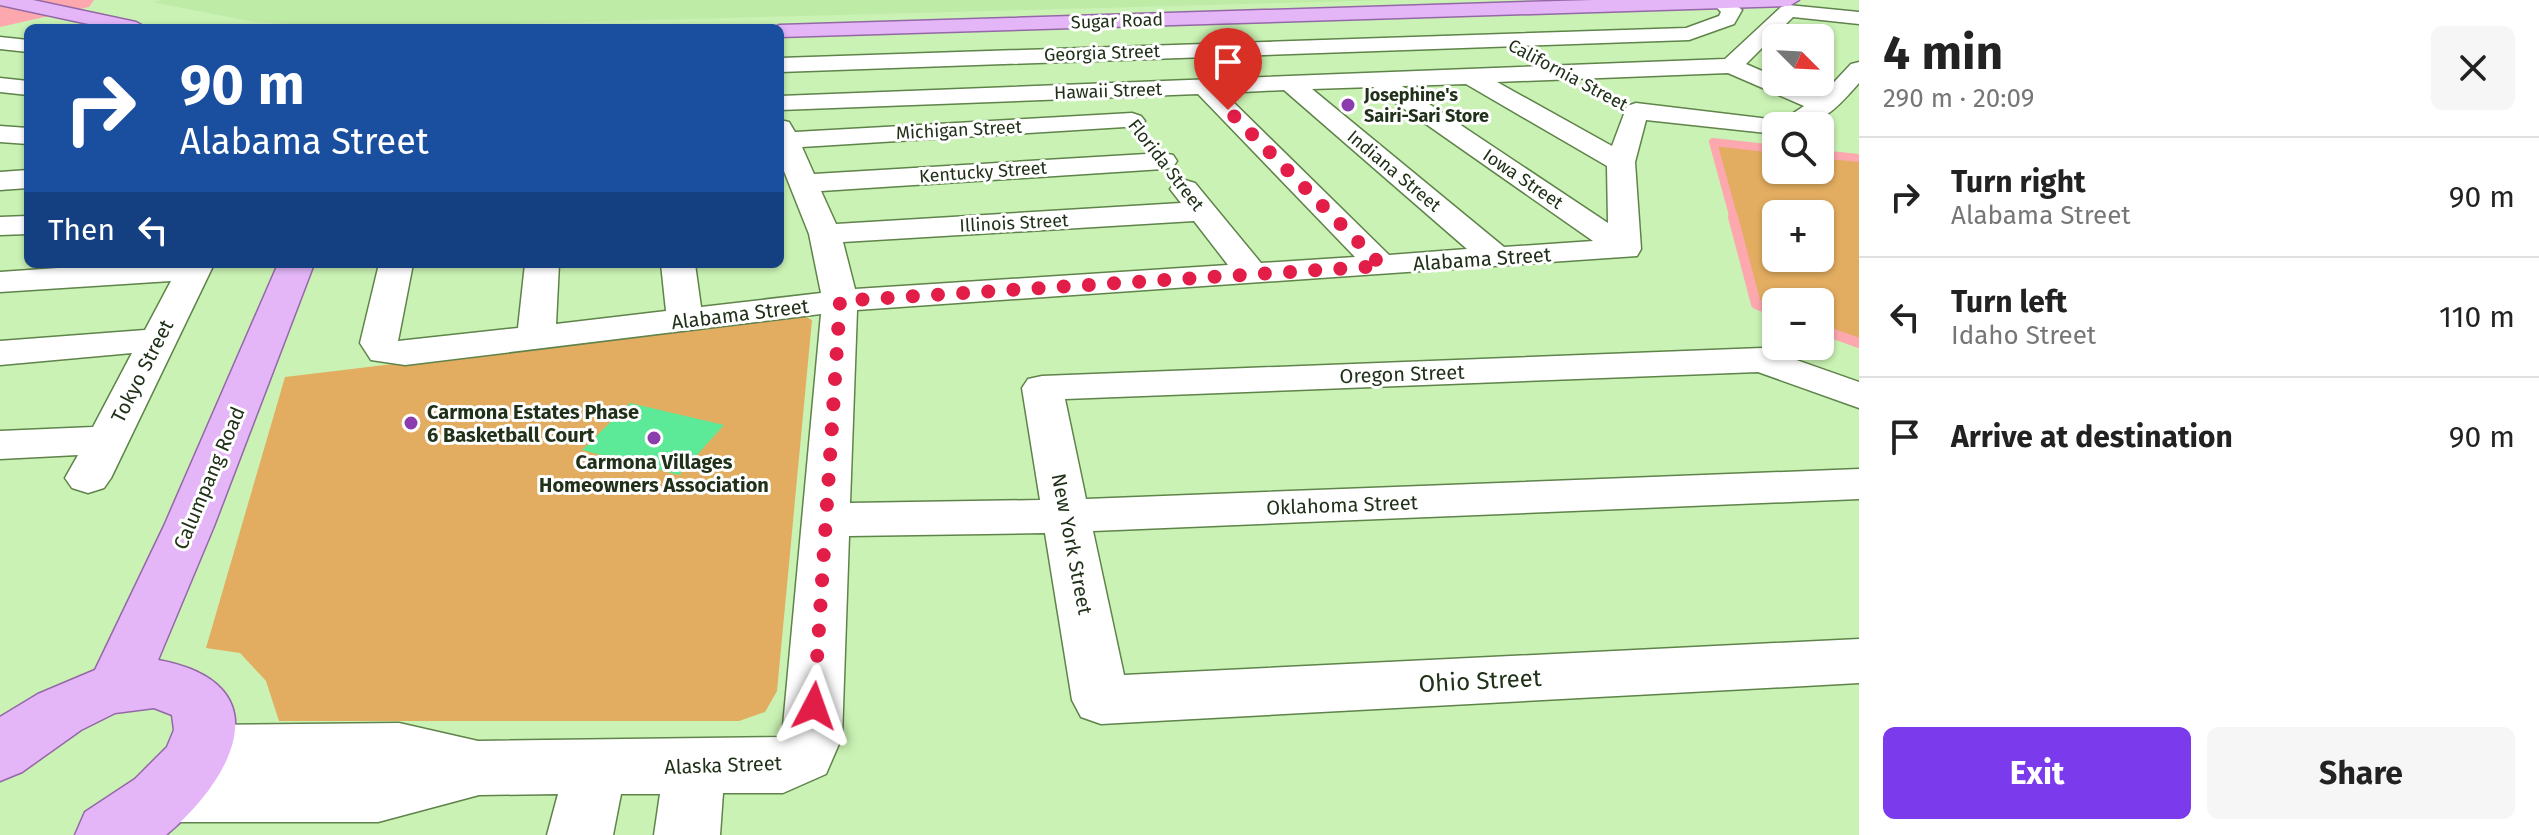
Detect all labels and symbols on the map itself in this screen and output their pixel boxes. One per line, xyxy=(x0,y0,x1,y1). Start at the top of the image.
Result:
street label: Sugar Road xyxy=(1070,8,1164,34)
north arrow xyxy=(1762,24,1834,96)
pin xyxy=(1194,28,1262,110)
street label: California Street xyxy=(1504,34,1632,116)
street label: Georgia Street xyxy=(1044,40,1161,66)
street label: Hawaii Street xyxy=(1054,78,1163,104)
place label: Josephine's Sairi-Sari Store xyxy=(1363,84,1489,127)
marker: Josephine's Sairi-Sari Store xyxy=(1339,96,1357,114)
street label: Florida Street xyxy=(1123,115,1209,216)
street label: Michigan Street xyxy=(895,116,1023,144)
street label: Indiana Street xyxy=(1343,125,1446,217)
street label: Iowa Street xyxy=(1479,144,1568,214)
street label: Kentucky Street xyxy=(918,157,1048,187)
street label: Illinois Street xyxy=(959,209,1070,237)
street label: Alabama Street xyxy=(1412,242,1553,276)
street label: Alabama Street xyxy=(670,294,811,334)
street label: Tokyo Street xyxy=(106,315,179,426)
street label: Oregon Street xyxy=(1339,360,1466,388)
place label: Carmona Estates Phase 6 Basketball Court xyxy=(427,400,639,447)
street label: Calumpang Road xyxy=(168,403,250,553)
marker: Carmona Estates Phase 6 Basketball Court xyxy=(402,414,420,432)
marker: Carmona Villages Homeowners Association xyxy=(645,429,663,447)
place label: Carmona Villages Homeowners Association xyxy=(539,450,769,497)
street label: New York Street xyxy=(1047,471,1098,617)
street label: Oklahoma Street xyxy=(1266,490,1419,520)
position arrow xyxy=(772,664,856,748)
street label: Ohio Street xyxy=(1418,664,1542,698)
street label: Alaska Street xyxy=(664,751,783,779)

